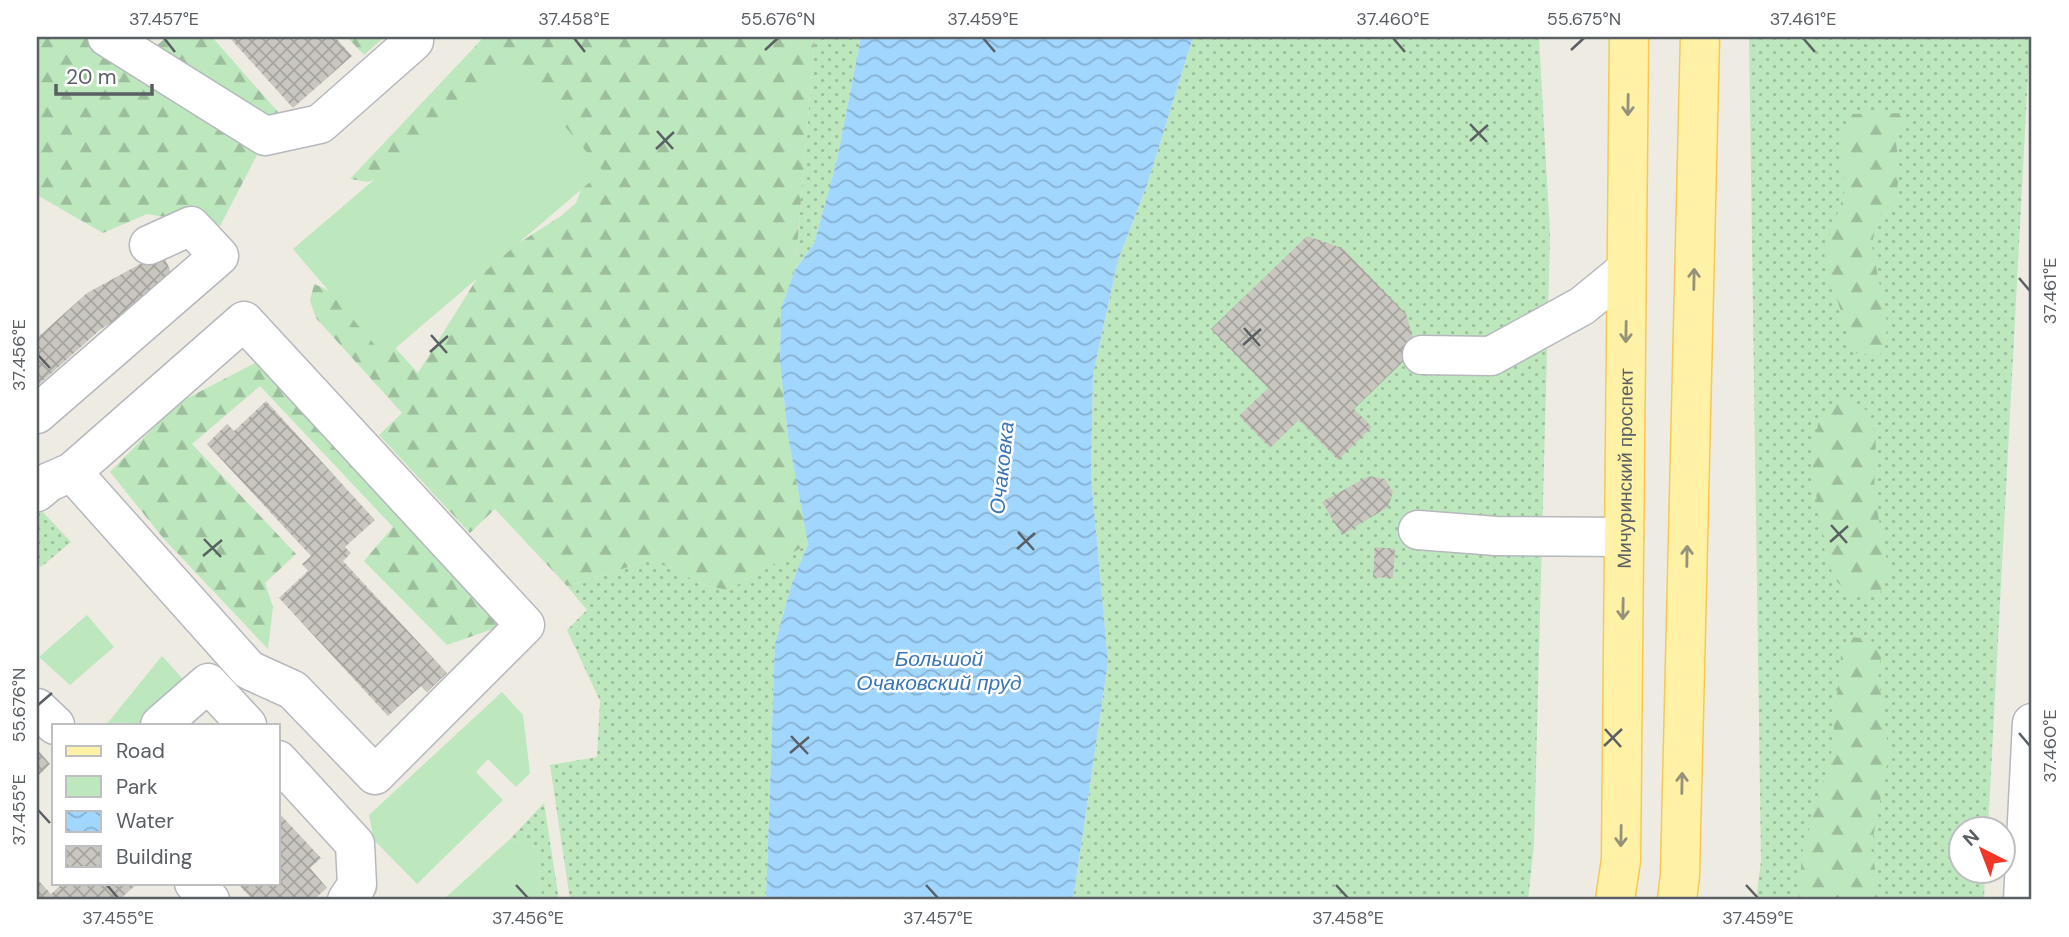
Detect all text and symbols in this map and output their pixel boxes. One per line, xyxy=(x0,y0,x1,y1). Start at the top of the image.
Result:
text: 37.457°E xyxy=(129,7,199,31)
text: 37.458°E xyxy=(538,7,610,31)
text: 55.676°N xyxy=(741,7,815,31)
text: 37.459°E xyxy=(947,7,1019,31)
text: 37.460°E xyxy=(1356,7,1430,31)
text: 55.675°N xyxy=(1547,7,1621,31)
text: 37.461°E xyxy=(1770,7,1836,31)
scale bar xyxy=(56,52,152,96)
text: 20 m xyxy=(66,63,117,91)
one-way arrow xyxy=(1621,93,1635,116)
text: 37.461°E xyxy=(2038,258,2062,324)
one-way arrow xyxy=(1687,268,1701,291)
text: 37.456°E xyxy=(7,319,31,391)
one-way arrow xyxy=(1619,321,1633,344)
street label: Мичуринский проспект xyxy=(1612,368,1639,569)
water label: Очаковка xyxy=(983,420,1021,516)
one-way arrow xyxy=(1681,544,1694,567)
one-way arrow xyxy=(1616,597,1630,620)
water label: Большой Очаковский пруд xyxy=(856,645,1022,697)
text: 55.676°N xyxy=(7,668,31,742)
text: 37.460°E xyxy=(2038,709,2062,783)
legend xyxy=(52,724,280,884)
text: Road xyxy=(116,737,165,765)
one-way arrow xyxy=(1675,772,1689,795)
text: Park xyxy=(116,773,158,801)
text: 37.455°E xyxy=(7,774,31,846)
text: Water xyxy=(116,807,174,835)
north arrow xyxy=(1946,814,2016,884)
text: N xyxy=(1957,824,1984,852)
one-way arrow xyxy=(1614,825,1628,848)
text: Building xyxy=(116,843,193,871)
text: 37.455°E xyxy=(82,906,154,930)
text: 37.456°E xyxy=(492,906,564,930)
text: 37.457°E xyxy=(903,906,973,930)
text: 37.458°E xyxy=(1312,906,1384,930)
text: 37.459°E xyxy=(1722,906,1794,930)

